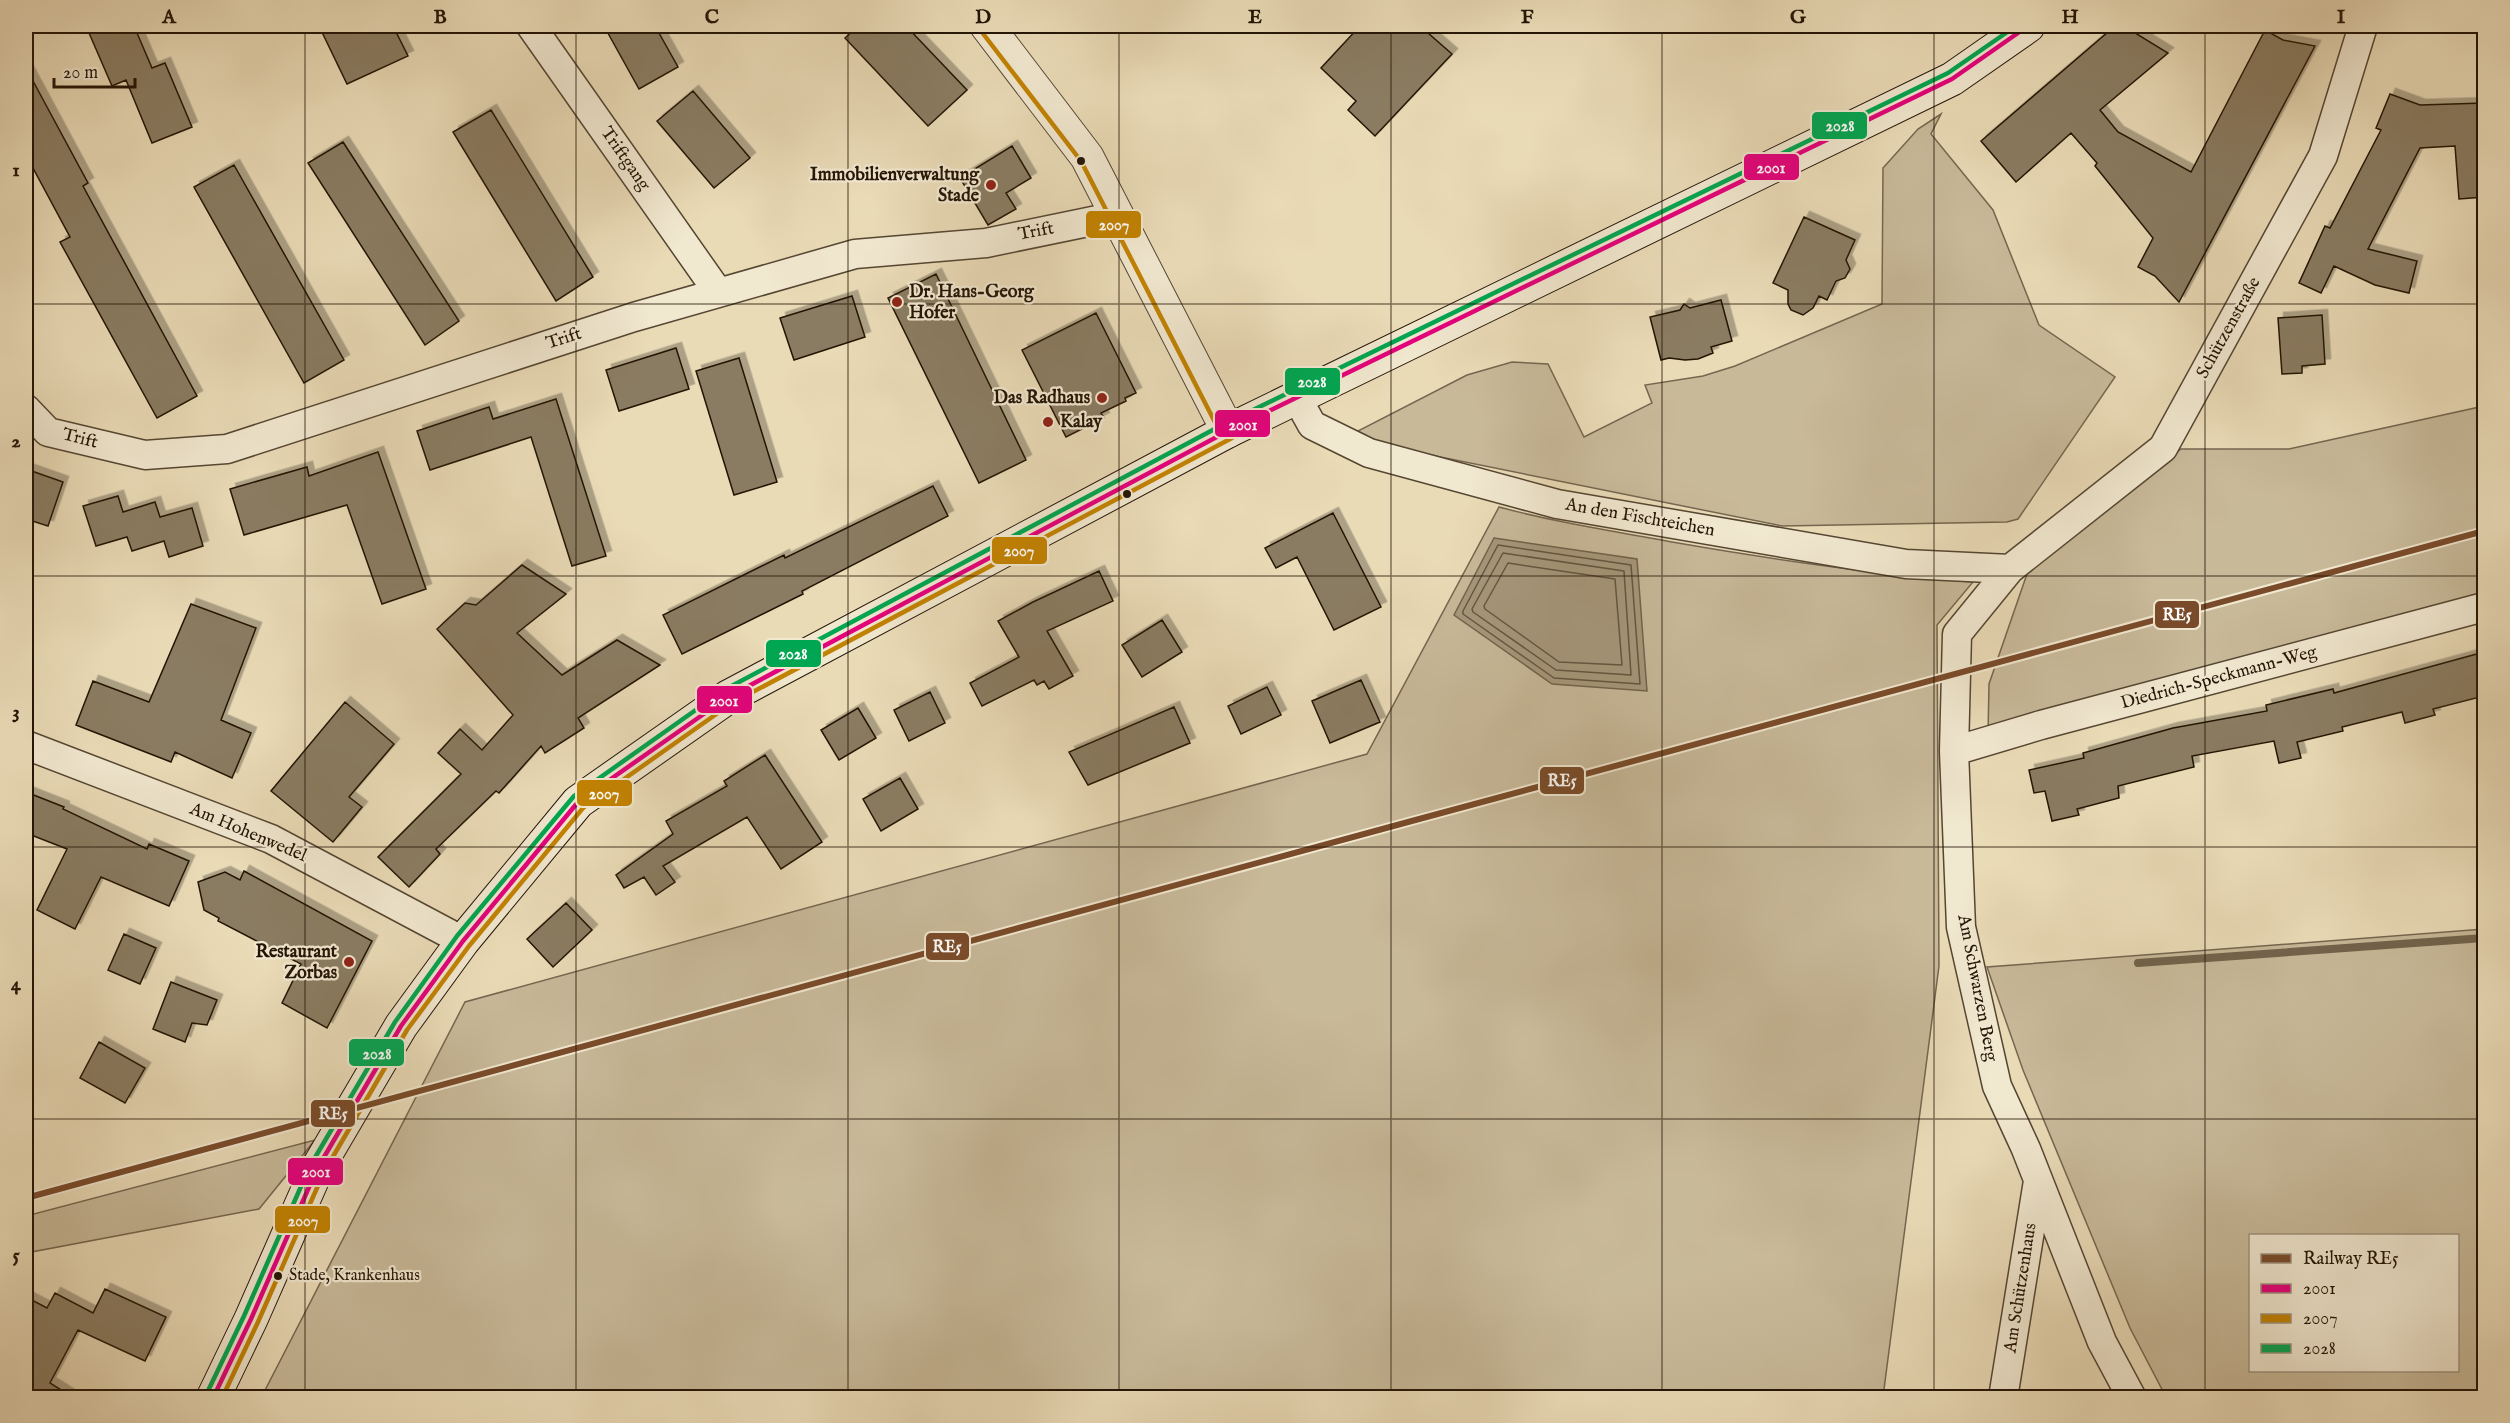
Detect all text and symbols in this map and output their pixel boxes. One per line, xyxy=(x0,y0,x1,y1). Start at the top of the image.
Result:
text: A xyxy=(161,5,177,30)
text: B xyxy=(433,5,447,30)
text: C xyxy=(705,5,719,30)
text: D xyxy=(975,5,991,30)
text: E xyxy=(1248,5,1262,30)
text: F xyxy=(1521,5,1534,30)
text: G xyxy=(1790,5,1807,30)
text: H xyxy=(2061,5,2079,30)
text: I xyxy=(2337,5,2346,30)
scale bar xyxy=(54,51,135,89)
text: 20 m xyxy=(63,62,98,85)
line badge: 2028 xyxy=(1811,111,1868,140)
text: 2028 xyxy=(1825,117,1855,137)
street label: Triftgang xyxy=(595,123,655,196)
line badge: 2001 xyxy=(1743,153,1800,181)
unlabelled marker xyxy=(1075,155,1087,167)
text: 1 xyxy=(12,158,20,183)
text: 2001 xyxy=(1756,159,1786,179)
place label: Immobilienverwaltung Stade xyxy=(810,164,980,208)
marker: Immobilienverwaltung Stade xyxy=(984,178,998,192)
line badge: 2007 xyxy=(1085,210,1142,239)
text: 2007 xyxy=(1099,216,1129,236)
street label: Trift xyxy=(1016,217,1056,247)
street label: Schützenstraße xyxy=(2192,273,2266,383)
place label: Dr. Hans-Georg Hofer xyxy=(909,281,1035,325)
marker: Dr. Hans-Georg Hofer xyxy=(890,295,904,309)
street label: Trift xyxy=(543,323,585,355)
line badge: 2028 xyxy=(1284,367,1341,396)
text: 2028 xyxy=(1297,373,1327,393)
place label: Das Radhaus xyxy=(994,387,1091,410)
marker: Das Radhaus xyxy=(1095,391,1109,405)
line badge: 2001 xyxy=(1214,409,1271,438)
place label: Kalay xyxy=(1060,411,1103,434)
marker: Kalay xyxy=(1041,415,1055,429)
text: 2001 xyxy=(1228,416,1258,436)
street label: Trift xyxy=(60,424,100,454)
text: 2 xyxy=(11,429,21,454)
unlabelled marker xyxy=(1121,488,1133,500)
street label: An den Fischteichen xyxy=(1563,493,1717,543)
line badge: 2007 xyxy=(991,536,1048,565)
text: 2007 xyxy=(1004,542,1034,562)
line badge: RE5 xyxy=(2154,600,2200,629)
text: RE5 xyxy=(2163,606,2192,626)
line badge: 2028 xyxy=(765,639,822,668)
street label: Diedrich-Speckmann-Weg xyxy=(2118,641,2320,715)
text: 2028 xyxy=(778,645,808,665)
line badge: 2001 xyxy=(696,685,753,714)
text: 2001 xyxy=(709,692,739,712)
text: 3 xyxy=(12,700,20,725)
line badge: RE5 xyxy=(1539,766,1585,795)
text: RE5 xyxy=(1548,772,1577,792)
line badge: 2007 xyxy=(576,779,633,807)
text: 2007 xyxy=(589,785,619,805)
street label: Am Hohenwedel xyxy=(185,798,310,868)
street label: Am Schwarzen Berg xyxy=(1951,912,2003,1064)
line badge: RE5 xyxy=(925,932,970,961)
text: RE5 xyxy=(933,938,962,958)
place label: Restaurant Zorbas xyxy=(255,941,338,985)
marker: Restaurant Zorbas xyxy=(342,955,356,969)
text: 4 xyxy=(11,972,22,997)
line badge: 2028 xyxy=(348,1038,405,1067)
text: 2028 xyxy=(362,1045,392,1065)
line badge: RE5 xyxy=(310,1099,356,1128)
text: RE5 xyxy=(319,1105,348,1125)
line badge: 2001 xyxy=(287,1157,344,1186)
text: 2001 xyxy=(301,1163,331,1183)
line badge: 2007 xyxy=(274,1205,331,1234)
text: 2007 xyxy=(288,1212,318,1232)
street label: Am Schützenhaus xyxy=(1999,1221,2043,1356)
legend xyxy=(2249,1234,2459,1372)
text: 5 xyxy=(12,1243,20,1268)
text: Railway RE5 xyxy=(2303,1248,2399,1271)
place label: Stade, Krankenhaus xyxy=(289,1266,420,1286)
marker: Stade, Krankenhaus xyxy=(272,1270,284,1282)
text: 2001 xyxy=(2303,1278,2336,1301)
text: 2007 xyxy=(2303,1308,2338,1331)
text: 2028 xyxy=(2303,1338,2336,1361)

